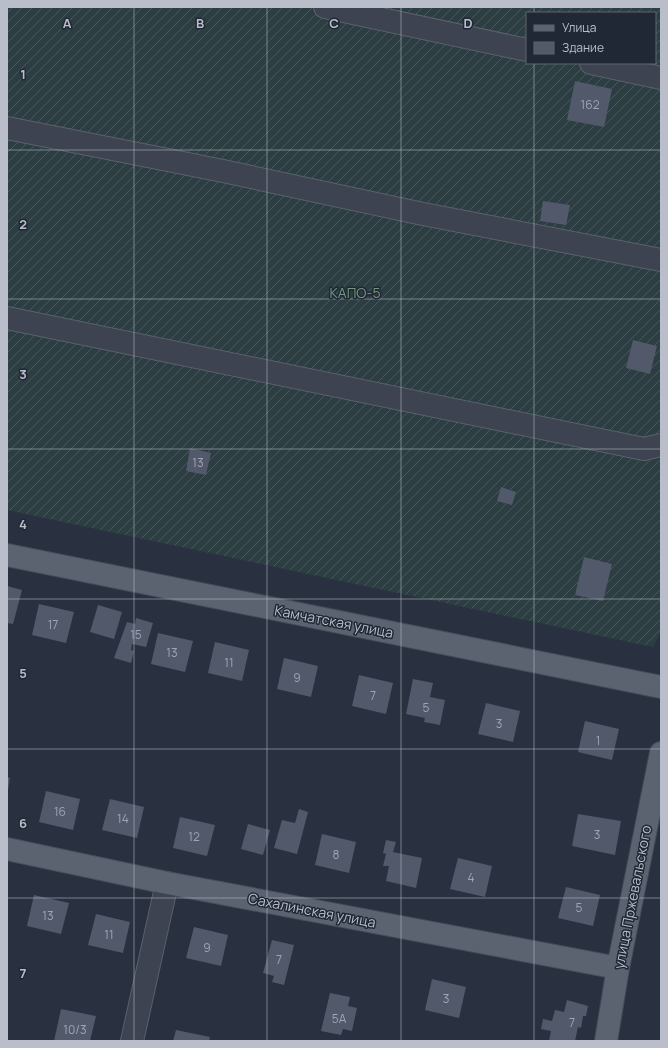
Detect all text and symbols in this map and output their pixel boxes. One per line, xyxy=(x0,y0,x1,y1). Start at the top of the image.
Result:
legend xyxy=(526,12,656,64)
text: A xyxy=(63,14,72,32)
text: B xyxy=(196,14,204,32)
text: C xyxy=(329,14,339,32)
text: D xyxy=(463,14,473,32)
text: Улица xyxy=(562,19,596,36)
text: Здание xyxy=(562,39,604,56)
text: 1 xyxy=(20,65,26,83)
house number: 162 xyxy=(581,96,600,113)
text: 2 xyxy=(19,215,27,233)
park label: КАПО-5 xyxy=(330,283,380,302)
text: 3 xyxy=(19,365,27,383)
house number: 13 xyxy=(192,454,204,471)
text: 4 xyxy=(19,515,27,533)
street label: Камчатская улица xyxy=(273,600,395,642)
house number: 17 xyxy=(48,616,58,633)
house number: 15 xyxy=(130,626,142,643)
house number: 13 xyxy=(166,644,178,661)
house number: 11 xyxy=(224,654,234,671)
text: 5 xyxy=(19,664,27,682)
house number: 9 xyxy=(293,669,301,686)
house number: 7 xyxy=(370,687,376,704)
house number: 5 xyxy=(423,699,430,716)
house number: 3 xyxy=(496,715,502,732)
house number: 1 xyxy=(596,732,600,749)
house number: 16 xyxy=(54,803,66,820)
house number: 14 xyxy=(117,810,129,827)
text: 6 xyxy=(19,814,27,832)
street label: улица Пржевальского xyxy=(609,824,655,970)
house number: 3 xyxy=(594,826,600,843)
house number: 12 xyxy=(188,828,200,845)
house number: 8 xyxy=(333,846,340,863)
house number: 4 xyxy=(467,869,475,886)
street label: Сахалинская улица xyxy=(247,888,377,932)
house number: 5 xyxy=(576,899,583,916)
house number: 13 xyxy=(42,907,54,924)
house number: 11 xyxy=(104,926,114,943)
house number: 9 xyxy=(203,939,211,956)
house number: 7 xyxy=(276,951,282,968)
text: 7 xyxy=(20,964,27,982)
house number: 3 xyxy=(443,990,449,1007)
house number: 5А xyxy=(332,1010,347,1027)
house number: 7 xyxy=(569,1014,575,1031)
house number: 10/3 xyxy=(63,1021,87,1038)

